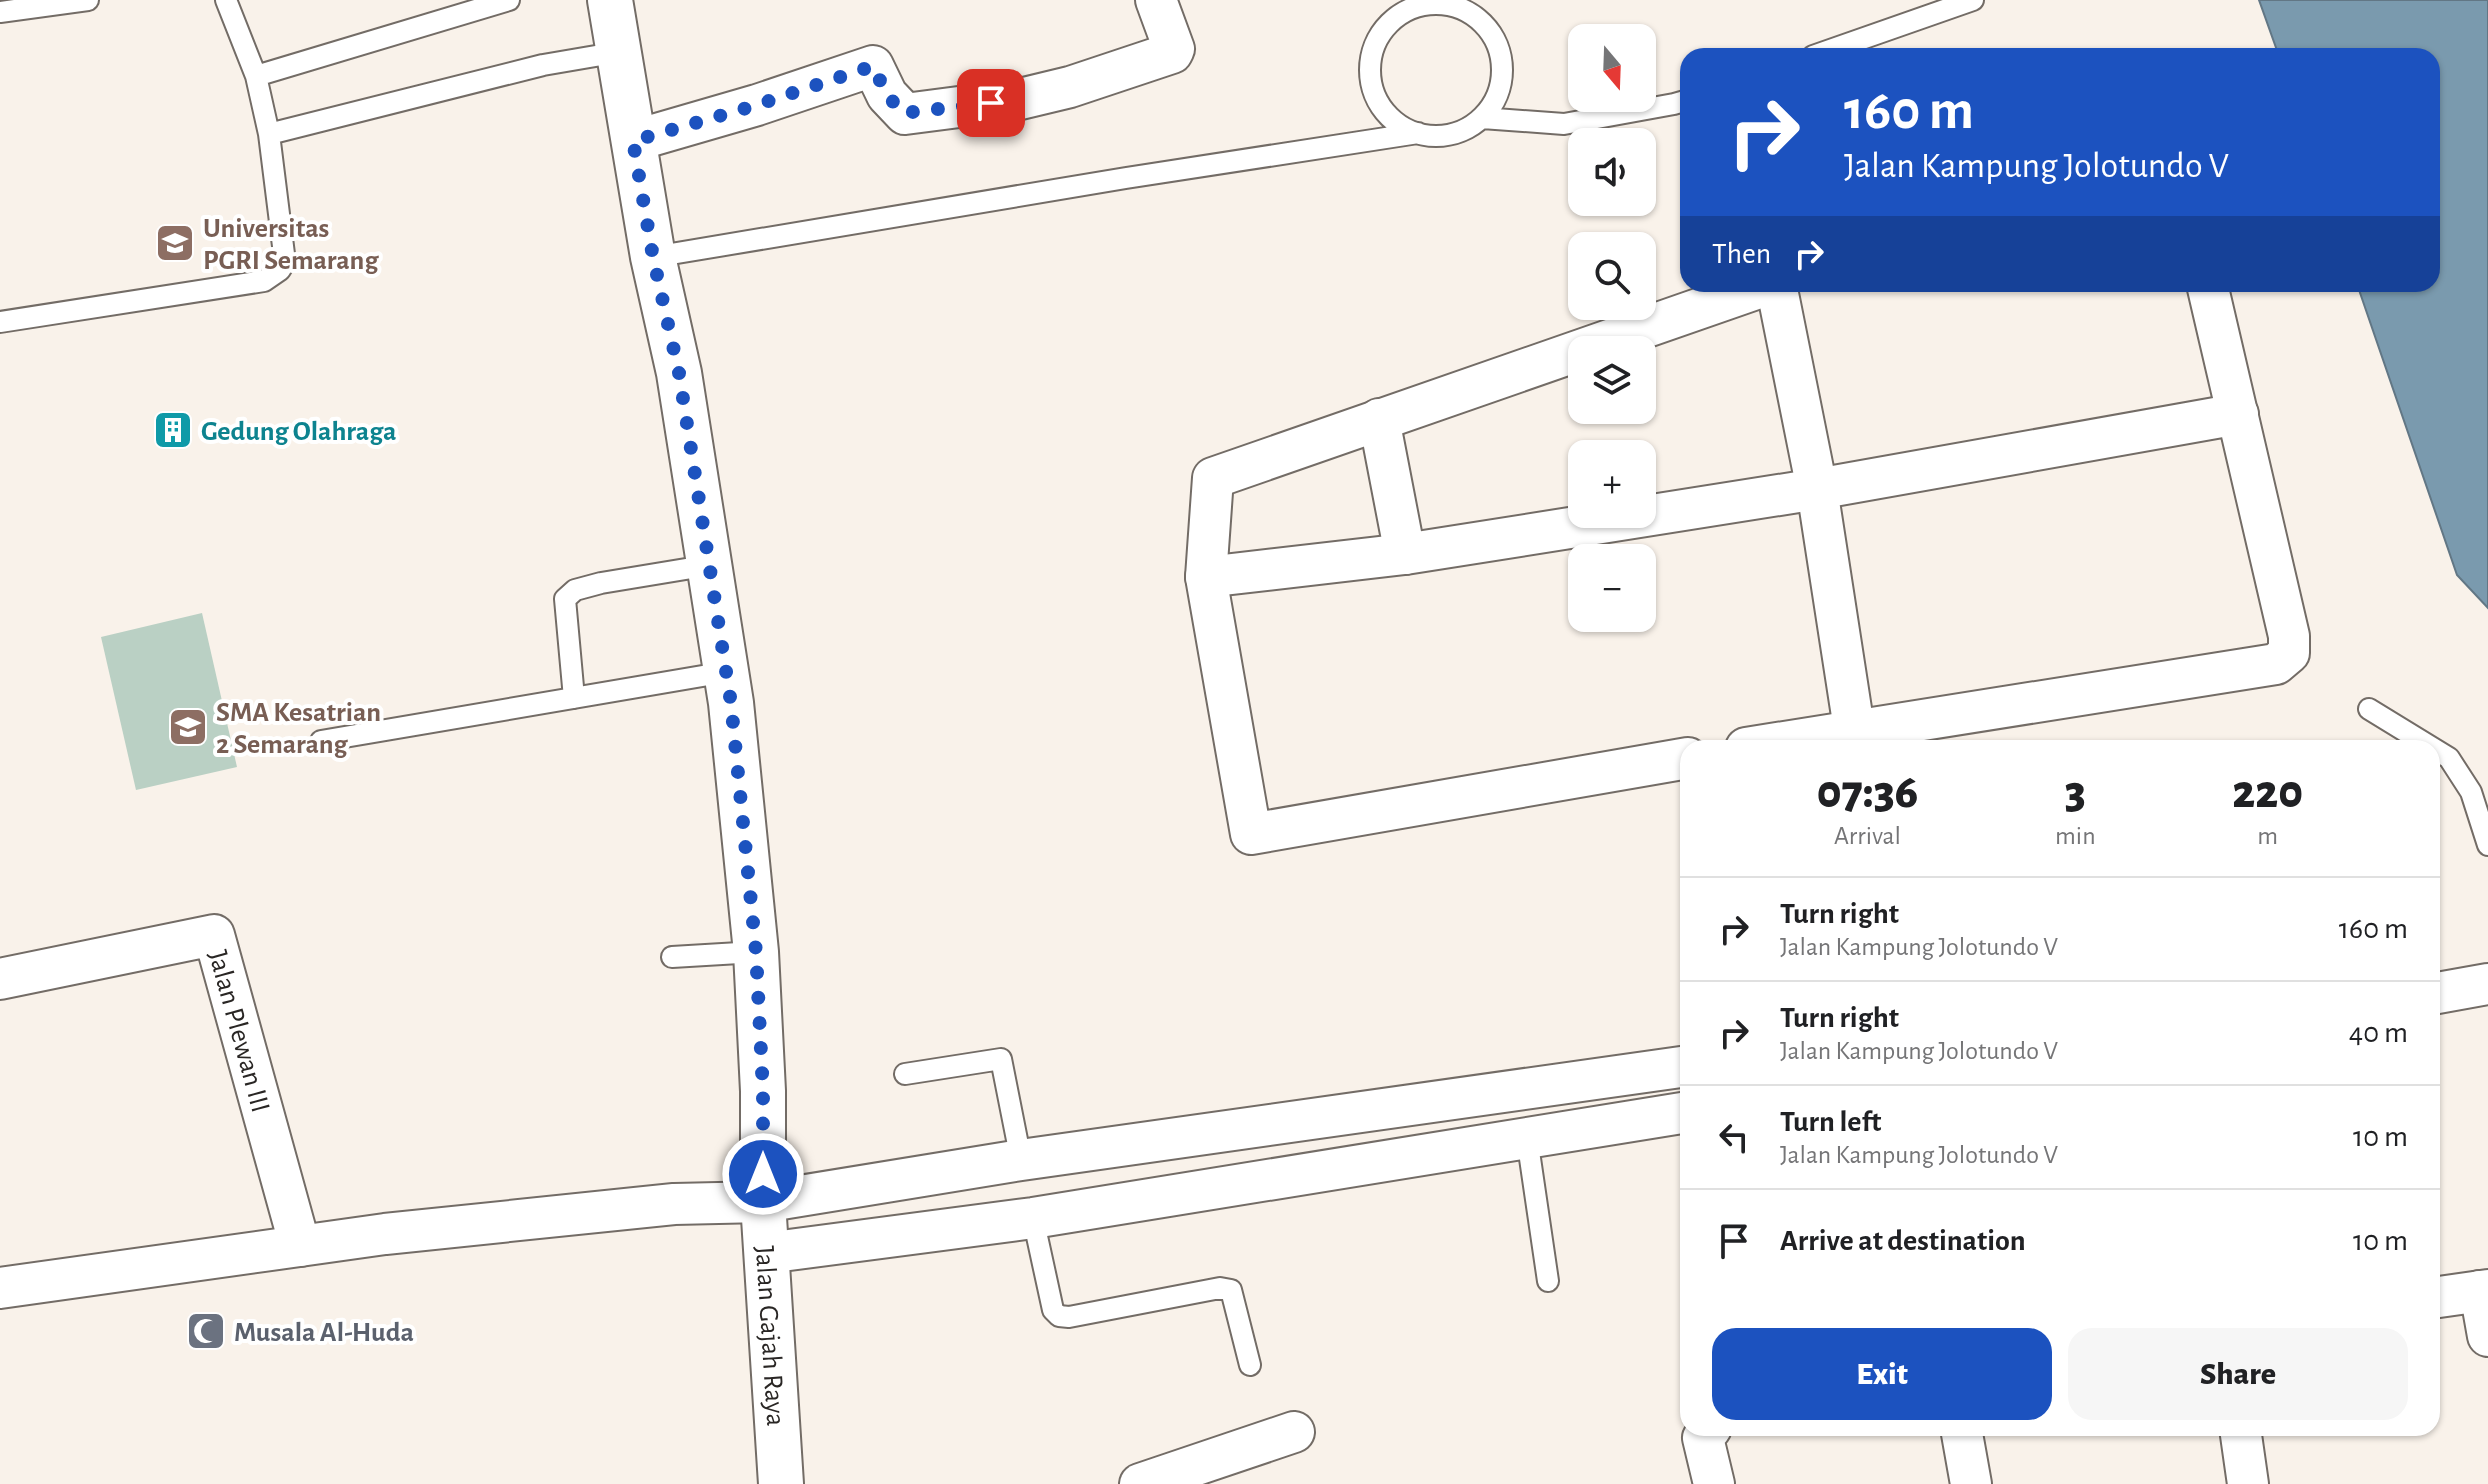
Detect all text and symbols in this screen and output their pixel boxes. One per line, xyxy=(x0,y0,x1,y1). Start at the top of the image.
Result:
north arrow xyxy=(1568,24,1656,112)
map controls xyxy=(1568,24,1656,632)
pin xyxy=(957,69,1025,137)
icon: right xyxy=(1712,80,1816,184)
icon: arrive xyxy=(969,81,1013,125)
text: 160 m xyxy=(1844,83,1974,139)
button: sound xyxy=(1568,128,1656,216)
text: Jalan Kampung Jolotundo V xyxy=(1844,148,2229,184)
place label: Universitas PGRI Semarang xyxy=(203,215,379,275)
school or university icon: Universitas PGRI Semarang xyxy=(154,222,196,264)
button: search xyxy=(1568,232,1656,320)
icon: right xyxy=(1787,232,1831,276)
text: Then xyxy=(1712,239,1771,269)
button: layers xyxy=(1568,336,1656,424)
building icon: Gedung Olahraga xyxy=(152,409,194,451)
place label: Gedung Olahraga xyxy=(201,418,396,446)
button: + xyxy=(1568,440,1656,528)
button: − xyxy=(1568,544,1656,632)
place label: SMA Kesatrian 2 Semarang xyxy=(216,699,381,759)
school or university icon: SMA Kesatrian 2 Semarang xyxy=(167,706,209,748)
text: 07:36 xyxy=(1817,769,1918,817)
text: 3 xyxy=(2065,769,2086,817)
text: 220 xyxy=(2232,769,2303,817)
text: Arrival xyxy=(1834,823,1901,849)
text: min xyxy=(2055,823,2096,849)
text: m xyxy=(2257,823,2278,849)
text: Turn right xyxy=(1780,899,1899,929)
icon: right xyxy=(1712,907,1756,951)
text: 160 m xyxy=(2339,914,2408,944)
text: Jalan Kampung Jolotundo V xyxy=(1780,934,2058,960)
street label: Jalan Plewan III xyxy=(203,947,274,1116)
text: Turn right xyxy=(1780,1003,1899,1033)
icon: right xyxy=(1712,1011,1756,1055)
text: 40 m xyxy=(2349,1018,2408,1048)
text: Jalan Kampung Jolotundo V xyxy=(1780,1038,2058,1064)
text: Turn left xyxy=(1780,1107,1881,1137)
icon: left xyxy=(1712,1115,1756,1159)
text: 10 m xyxy=(2353,1122,2408,1152)
position arrow xyxy=(721,1132,805,1216)
text: Jalan Kampung Jolotundo V xyxy=(1780,1142,2058,1168)
icon: arrive xyxy=(1712,1219,1756,1263)
text: Arrive at destination xyxy=(1780,1226,2026,1256)
text: 10 m xyxy=(2353,1226,2408,1256)
street label: Jalan Gajah Raya xyxy=(750,1245,789,1427)
mosque icon: Musala Al-Huda xyxy=(185,1310,227,1352)
place label: Musala Al-Huda xyxy=(234,1319,414,1347)
button: Exit xyxy=(1712,1328,2052,1420)
button: Share xyxy=(2068,1328,2408,1420)

